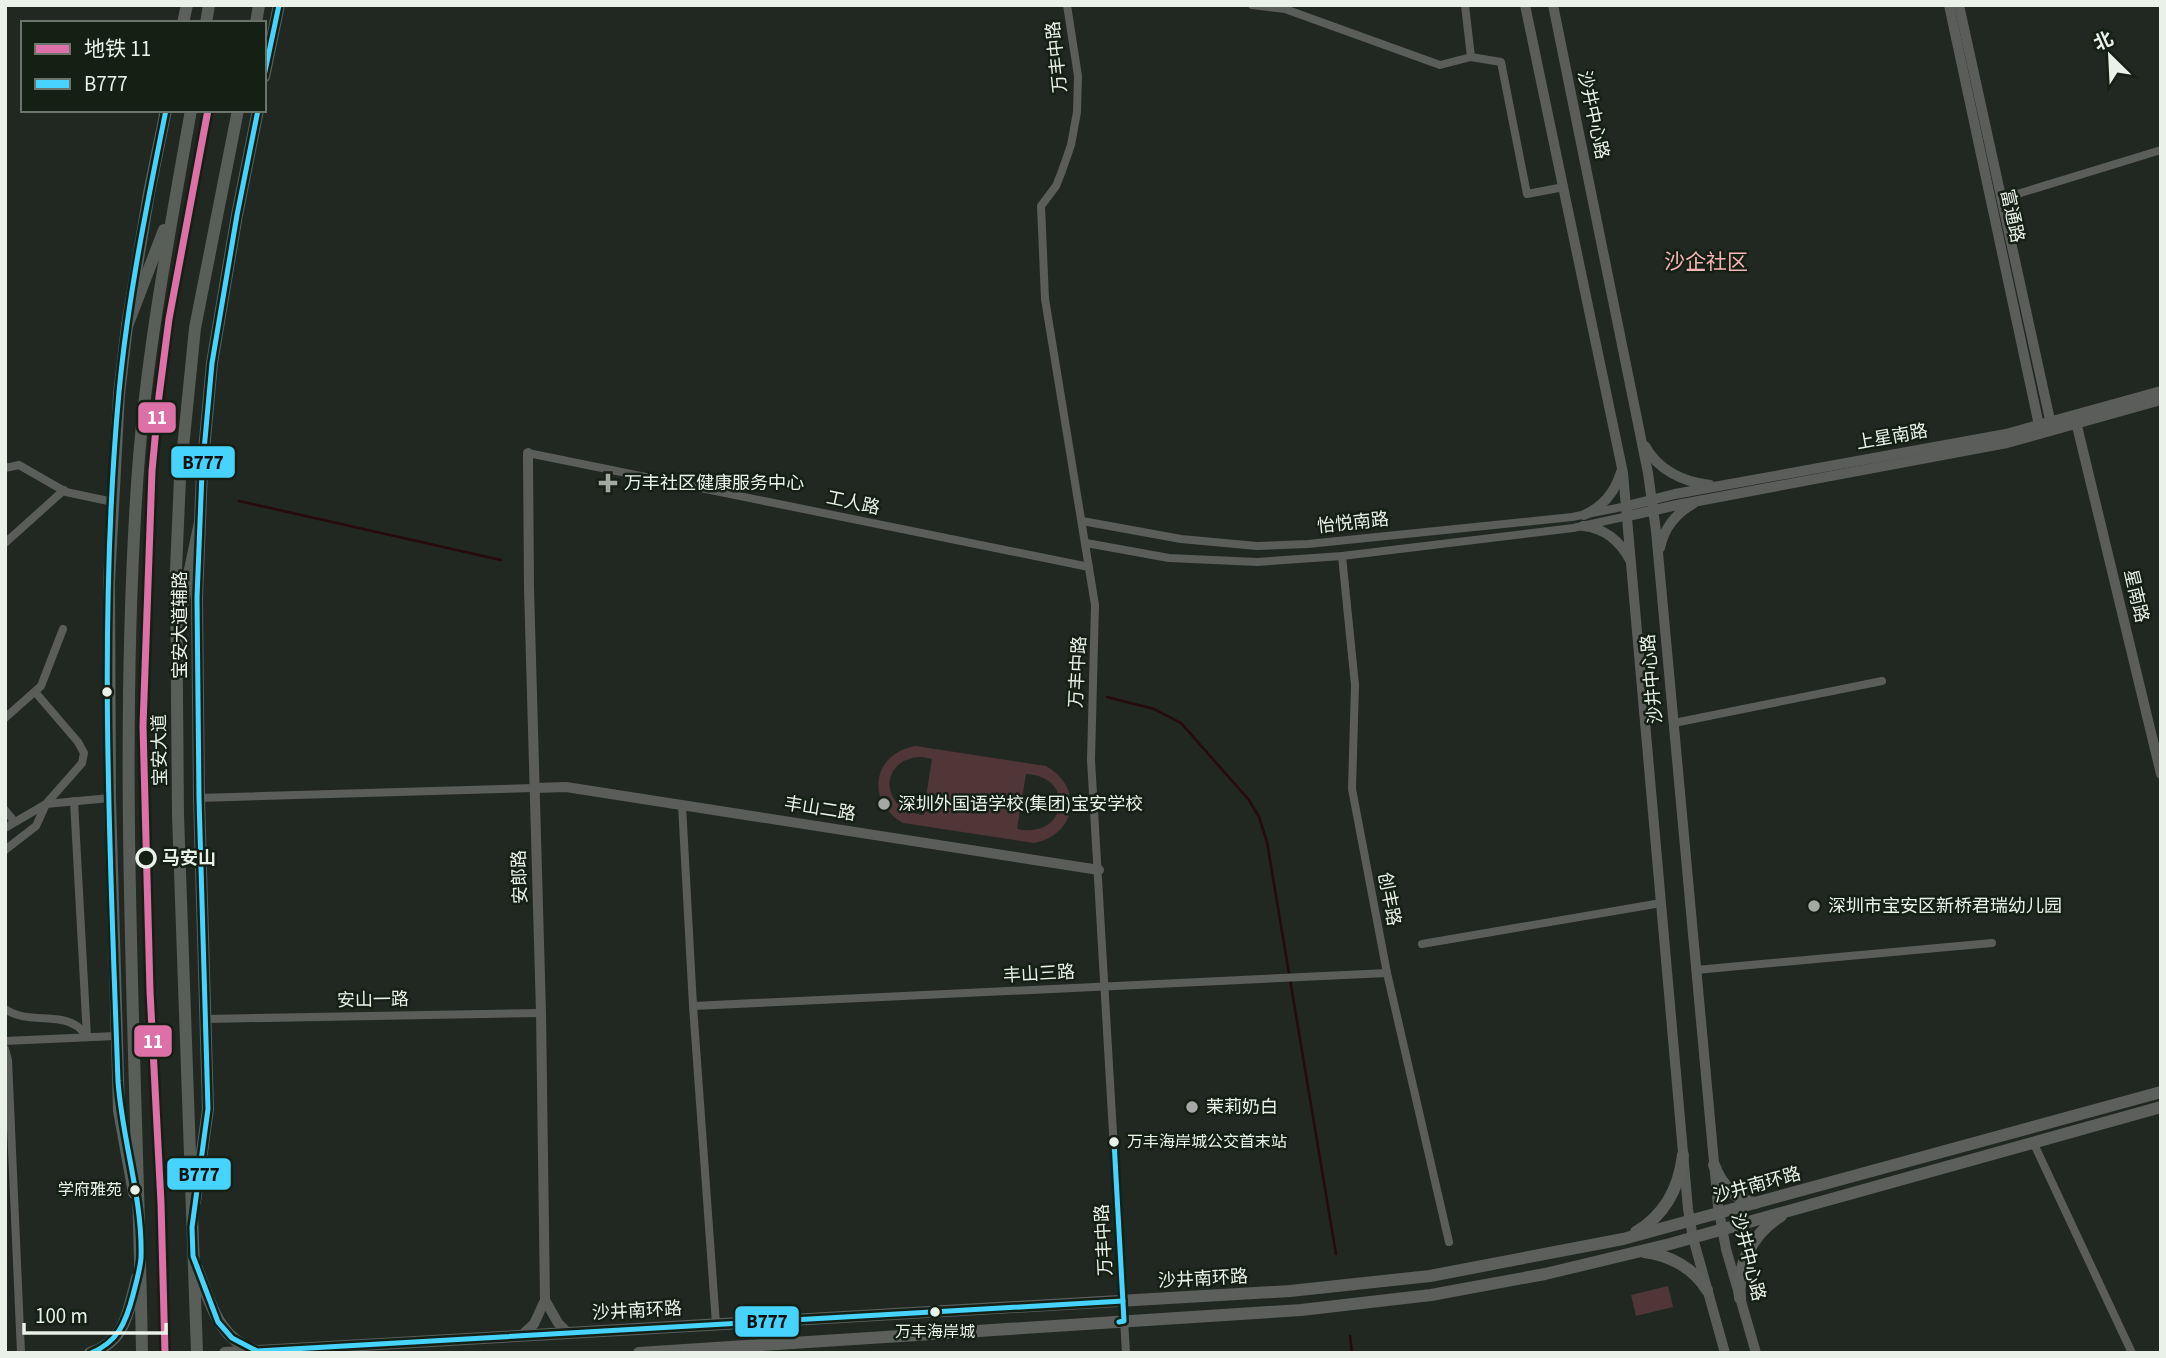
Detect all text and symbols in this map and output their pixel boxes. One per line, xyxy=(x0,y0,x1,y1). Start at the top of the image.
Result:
street label: 万丰中路 xyxy=(1041,20,1073,94)
legend xyxy=(21,21,266,112)
north arrow xyxy=(2075,21,2145,91)
text: 北 xyxy=(2090,26,2118,58)
text: 地铁 11 xyxy=(84,34,151,64)
street label: 沙井中心路 xyxy=(1571,68,1615,162)
text: B777 xyxy=(84,69,128,99)
street label: 富通路 xyxy=(1994,187,2030,245)
district label: 沙企社区 xyxy=(1664,247,1748,277)
line badge: 11 xyxy=(137,401,177,434)
text: 11 xyxy=(147,405,167,432)
street label: 上星南路 xyxy=(1854,418,1930,456)
line badge: B777 xyxy=(170,445,236,479)
text: B777 xyxy=(182,450,224,477)
place label: 万丰社区健康服务中心 xyxy=(624,471,804,496)
marker: 万丰社区健康服务中心 xyxy=(598,473,618,493)
street label: 工人路 xyxy=(824,485,882,521)
street label: 怡悦南路 xyxy=(1316,507,1390,539)
street label: 星南路 xyxy=(2118,567,2154,625)
street label: 宝安大道辅路 xyxy=(168,571,193,679)
street label: 沙井中心路 xyxy=(1636,633,1668,725)
street label: 万丰中路 xyxy=(1064,635,1092,709)
unlabelled marker xyxy=(100,685,114,699)
street label: 宝安大道 xyxy=(147,714,173,786)
street label: 丰山二路 xyxy=(782,791,858,827)
place label: 深圳外国语学校(集团)宝安学校 xyxy=(898,792,1143,817)
marker: 深圳外国语学校(集团)宝安学校 xyxy=(876,796,892,812)
place label: 马安山 xyxy=(162,846,216,871)
marker: 马安山 xyxy=(136,848,156,868)
street label: 安郎路 xyxy=(507,850,533,904)
street label: 创丰路 xyxy=(1372,870,1406,928)
place label: 深圳市宝安区新桥君瑞幼儿园 xyxy=(1828,894,2062,919)
marker: 深圳市宝安区新桥君瑞幼儿园 xyxy=(1806,898,1822,914)
street label: 丰山三路 xyxy=(1002,960,1076,988)
street label: 安山一路 xyxy=(337,987,409,1013)
line badge: 11 xyxy=(133,1024,173,1058)
text: 11 xyxy=(143,1029,163,1056)
place label: 茉莉奶白 xyxy=(1206,1095,1278,1120)
marker: 茉莉奶白 xyxy=(1184,1099,1200,1115)
place label: 万丰海岸城公交首末站 xyxy=(1127,1131,1287,1153)
marker: 万丰海岸城公交首末站 xyxy=(1107,1135,1121,1149)
line badge: B777 xyxy=(166,1157,232,1191)
street label: 沙井南环路 xyxy=(1710,1161,1804,1209)
text: B777 xyxy=(178,1162,220,1189)
place label: 学府雅苑 xyxy=(58,1179,122,1201)
marker: 学府雅苑 xyxy=(128,1183,142,1197)
street label: 万丰中路 xyxy=(1090,1203,1118,1277)
street label: 沙井中心路 xyxy=(1725,1210,1771,1304)
street label: 沙井南环路 xyxy=(1157,1264,1249,1294)
scale bar xyxy=(24,1292,166,1336)
street label: 沙井南环路 xyxy=(591,1296,683,1326)
text: 100 m xyxy=(35,1301,88,1331)
line badge: B777 xyxy=(734,1305,800,1338)
marker: 万丰海岸城 xyxy=(928,1305,942,1319)
text: B777 xyxy=(746,1309,788,1336)
place label: 万丰海岸城 xyxy=(895,1321,975,1343)

